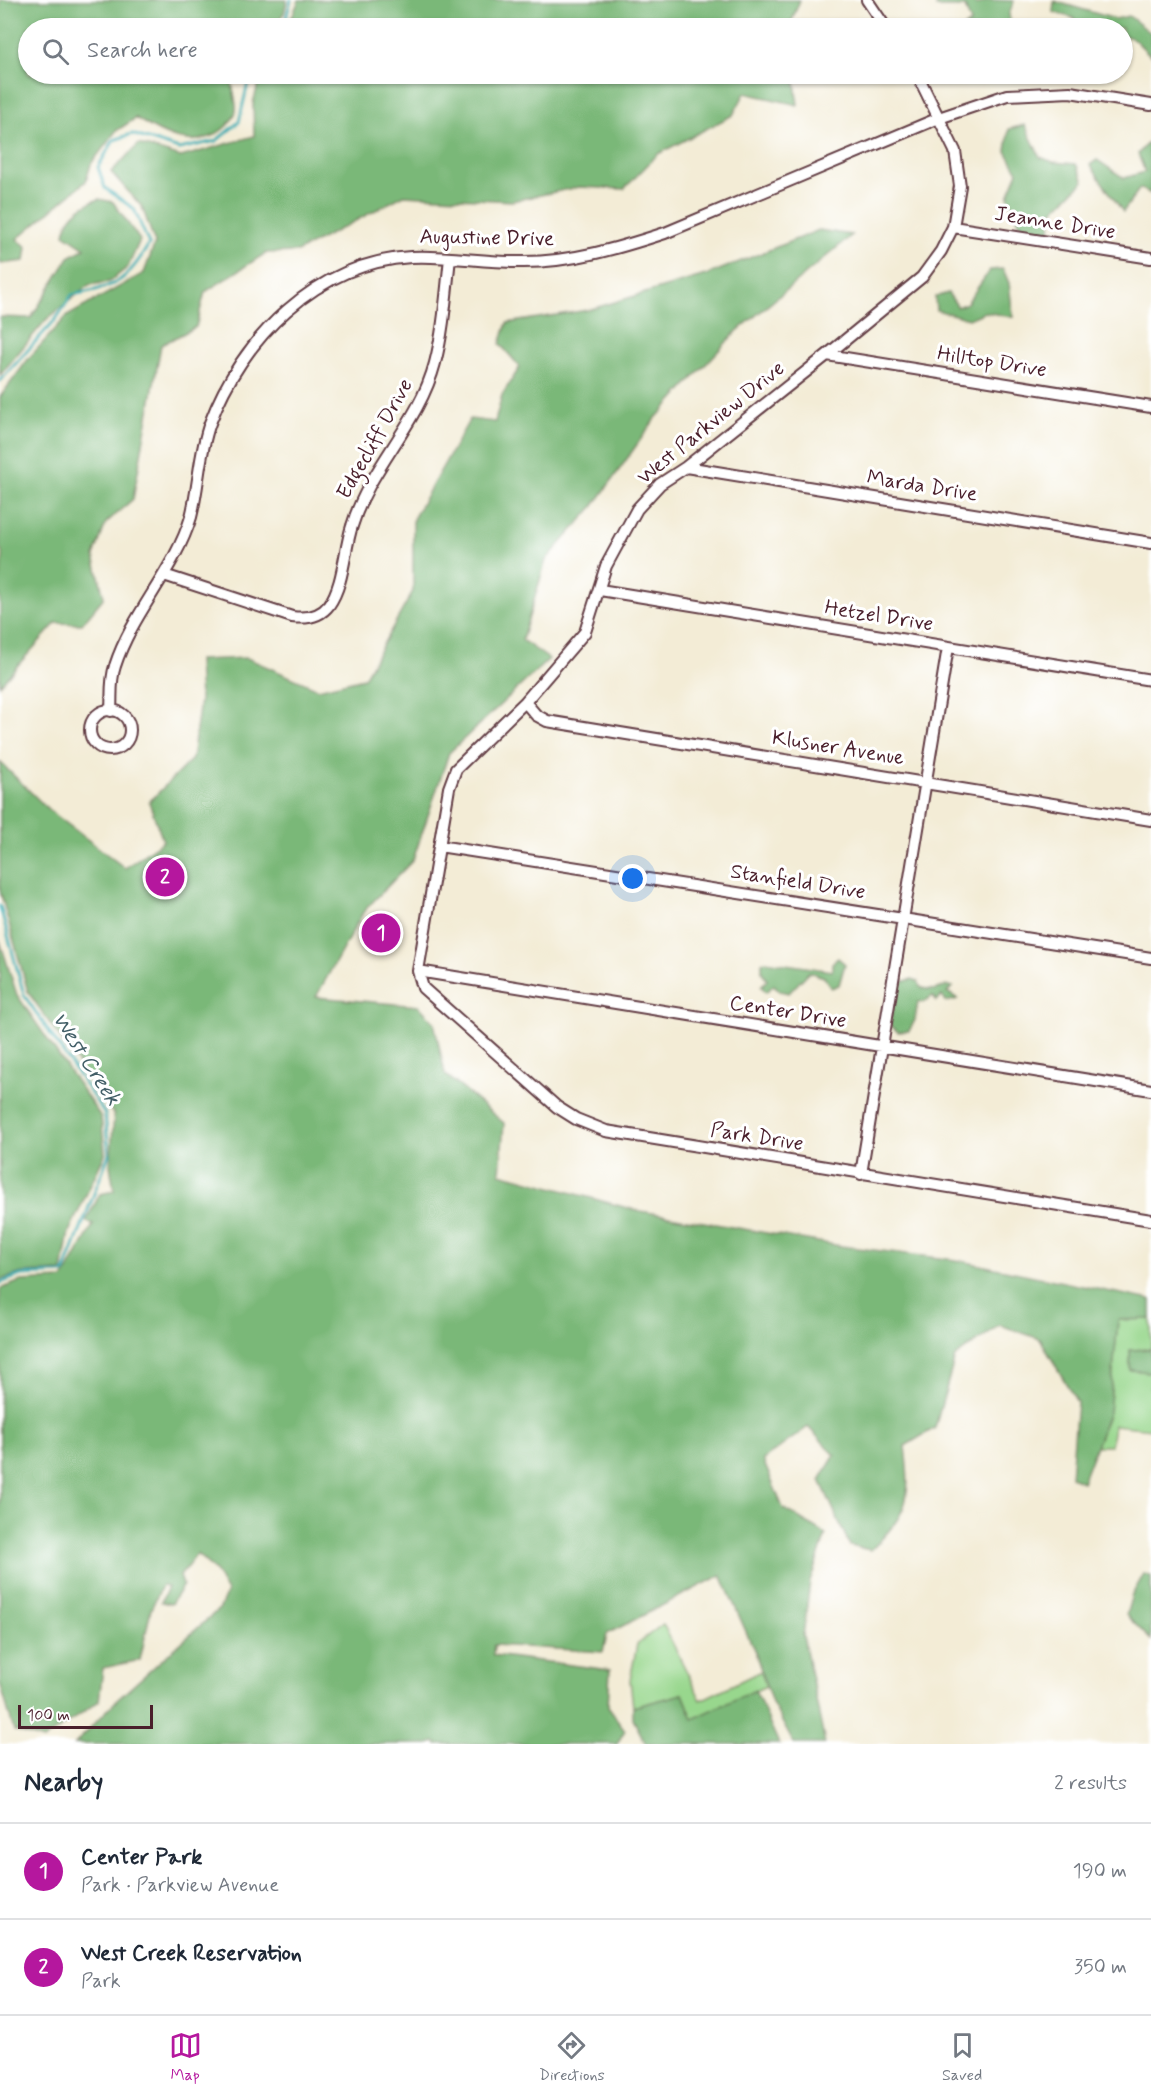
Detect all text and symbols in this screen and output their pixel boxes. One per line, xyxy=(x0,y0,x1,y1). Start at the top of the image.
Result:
search box xyxy=(18,18,1133,84)
icon: search xyxy=(39,35,72,68)
text: Search here xyxy=(87,37,198,65)
street label: Jeanne Drive xyxy=(993,200,1117,246)
street label: Augustine Drive xyxy=(419,223,555,253)
street label: Hilltop Drive xyxy=(935,340,1049,384)
street label: West Parkview Drive xyxy=(631,355,791,491)
street label: Edgecliff Drive xyxy=(330,374,421,505)
street label: Marda Drive xyxy=(865,463,979,509)
street label: Hetzel Drive xyxy=(823,594,935,638)
street label: Klusner Avenue xyxy=(770,724,906,772)
pin: 2 xyxy=(146,854,184,900)
street label: Stanfield Drive xyxy=(728,858,868,906)
your location xyxy=(618,864,647,893)
pin: 1 xyxy=(362,910,400,956)
street label: Center Drive xyxy=(727,989,849,1035)
water label: West Creek xyxy=(45,1007,127,1111)
street label: Park Drive xyxy=(709,1116,805,1158)
scale bar xyxy=(18,1702,153,1730)
text: 100 m xyxy=(27,1705,70,1726)
text: Nearby xyxy=(24,1766,103,1800)
text: 2 results xyxy=(1054,1770,1127,1797)
text: Center Park xyxy=(81,1844,202,1872)
text: 1 xyxy=(39,1858,48,1885)
text: 190 m xyxy=(1073,1858,1127,1885)
text: Park · Parkview Avenue xyxy=(81,1872,279,1899)
text: West Creek Reservation xyxy=(81,1940,302,1968)
text: 2 xyxy=(39,1954,48,1981)
text: 350 m xyxy=(1074,1954,1127,1981)
text: Park xyxy=(81,1968,121,1995)
tab: Map xyxy=(169,2029,202,2086)
tab: Directions xyxy=(539,2029,605,2086)
tab: Saved xyxy=(942,2029,982,2086)

